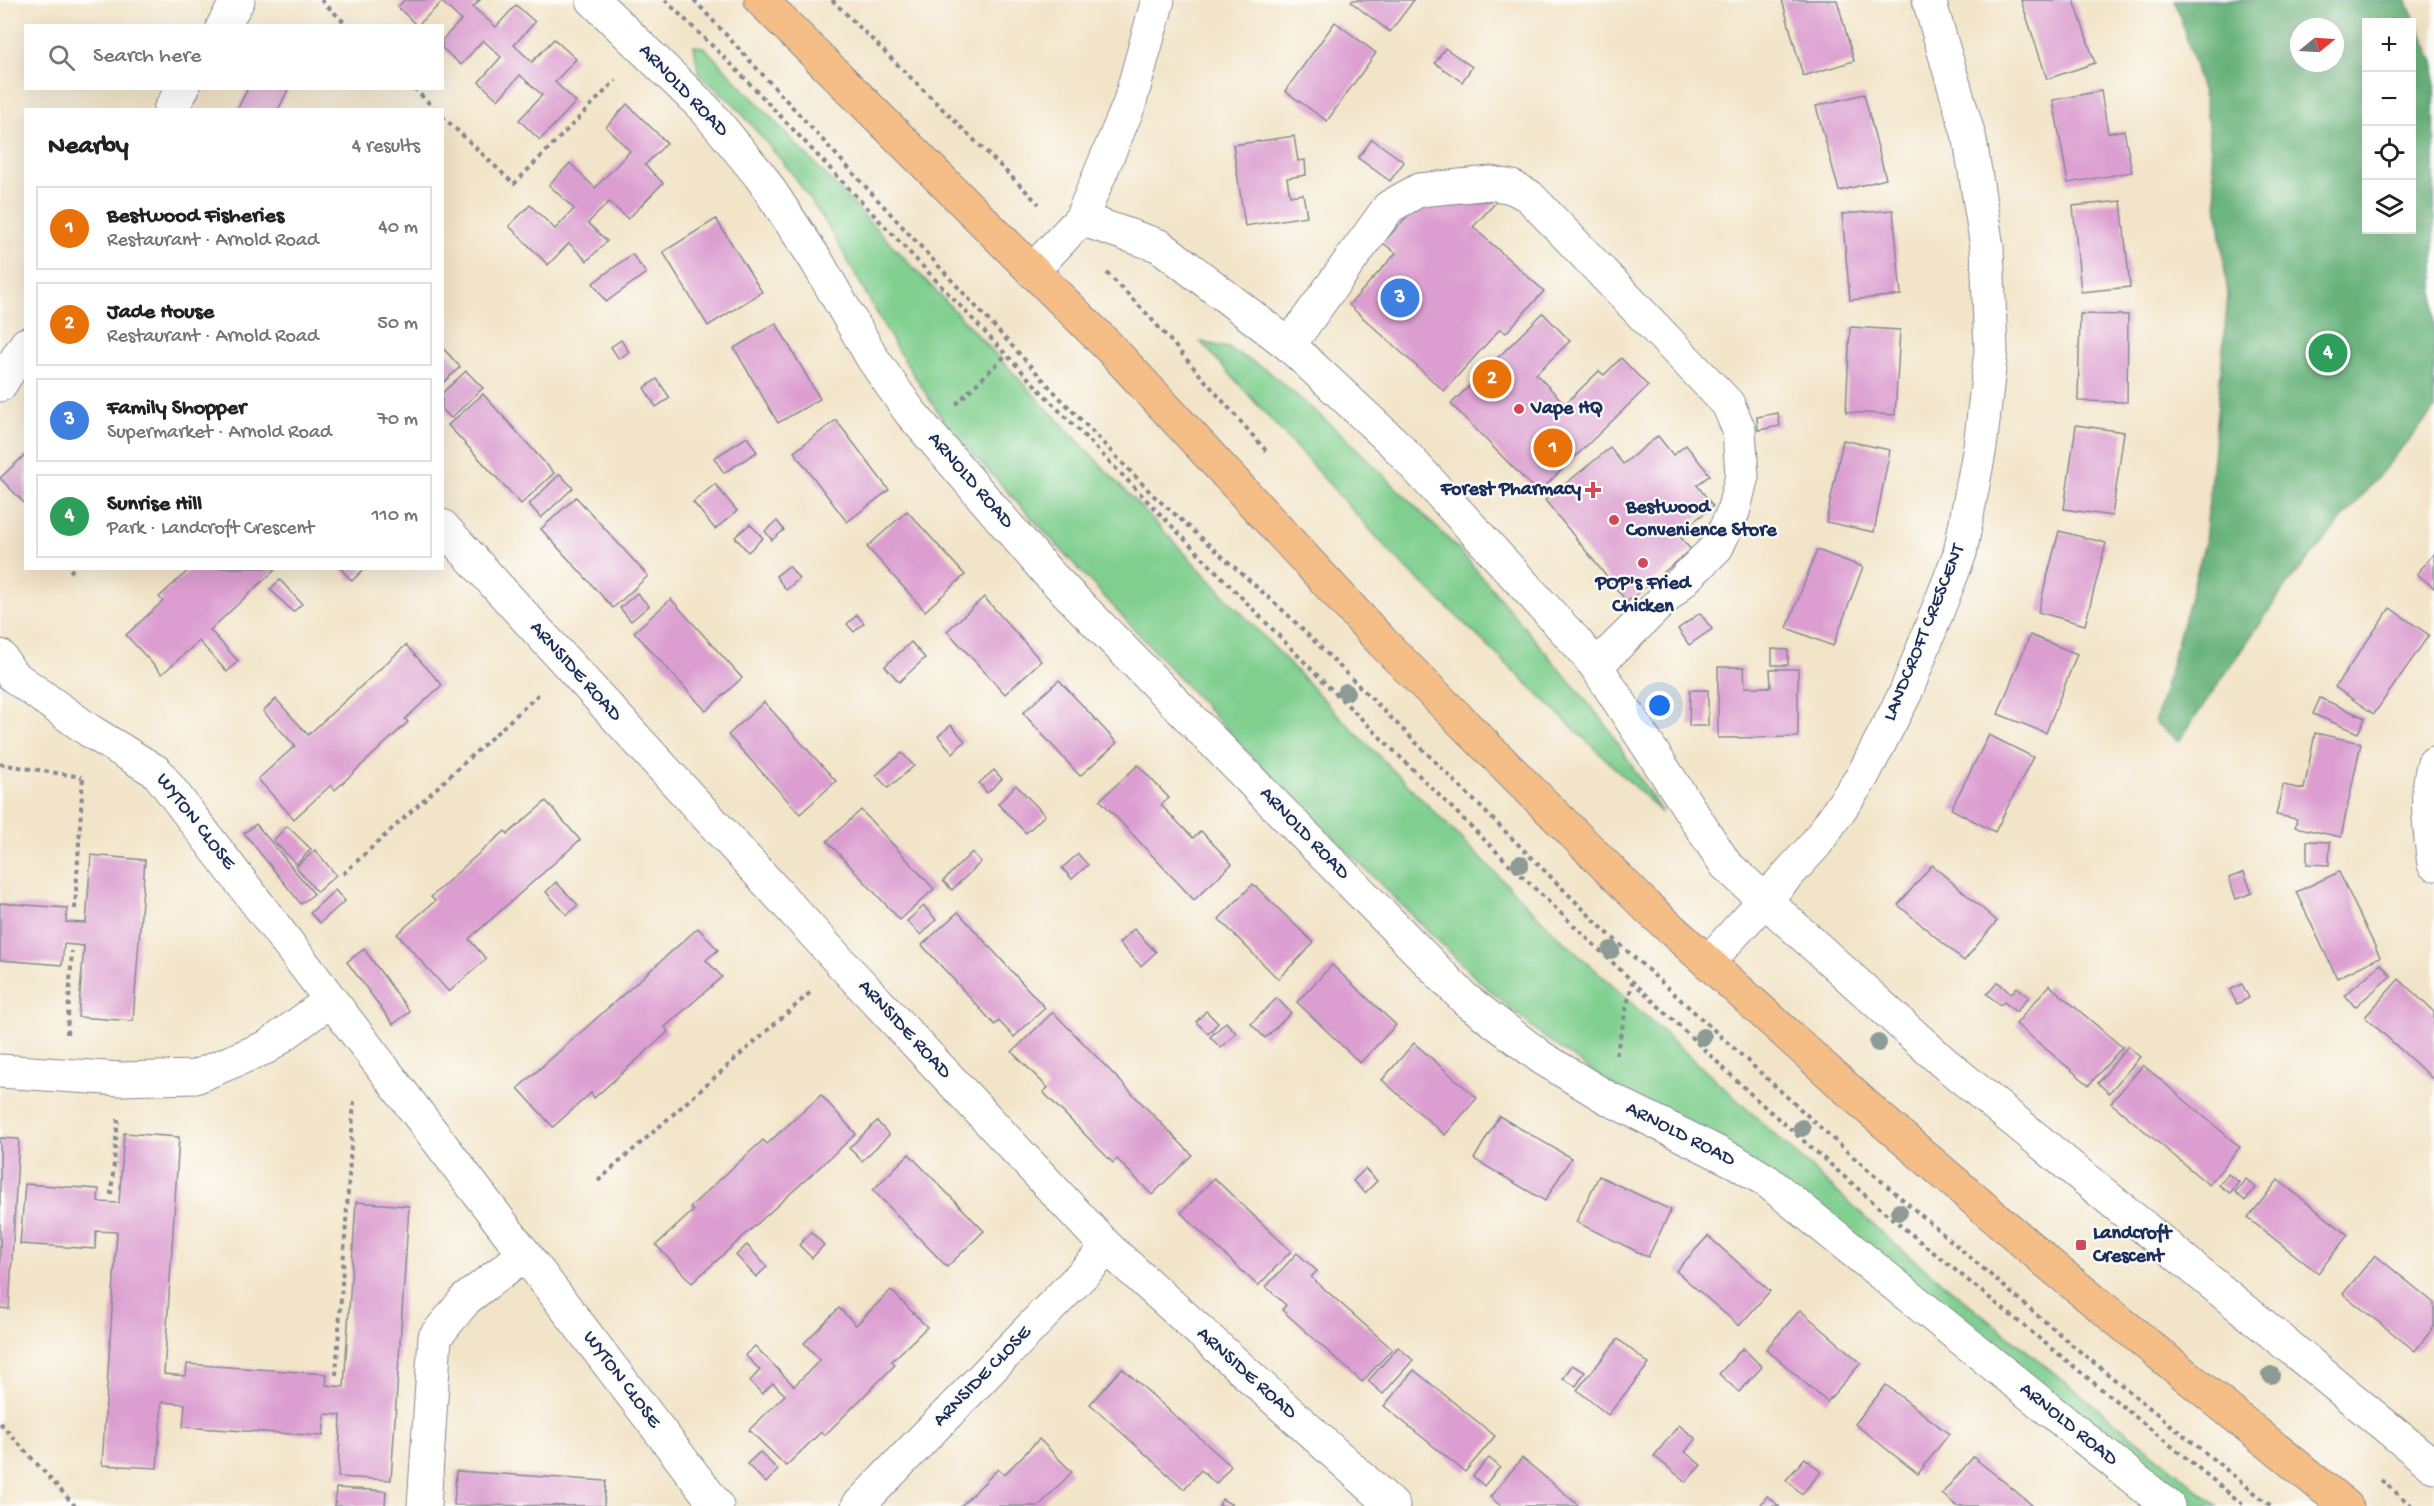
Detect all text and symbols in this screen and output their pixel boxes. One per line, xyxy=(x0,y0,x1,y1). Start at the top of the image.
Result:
north arrow xyxy=(2290,18,2344,72)
map controls xyxy=(2362,18,2416,234)
button: + xyxy=(2362,18,2416,72)
search box xyxy=(24,24,444,90)
street label: ARNOLD ROAD xyxy=(633,40,734,143)
icon: search xyxy=(45,41,78,74)
text: Search here xyxy=(93,44,201,70)
button: − xyxy=(2362,72,2416,126)
button: locate xyxy=(2362,126,2416,180)
text: Nearby xyxy=(48,132,129,163)
text: 4 results xyxy=(352,136,420,159)
button: layers xyxy=(2362,180,2416,234)
text: Bestwood Fisheries xyxy=(107,204,284,230)
text: 1 xyxy=(65,217,74,240)
text: 40 m xyxy=(378,217,418,240)
text: Restaurant · Arnold Road xyxy=(107,230,319,253)
pin: 3 xyxy=(1380,276,1420,320)
text: Jade House xyxy=(107,300,214,326)
text: 2 xyxy=(65,313,74,336)
text: 50 m xyxy=(377,313,418,336)
text: Restaurant · Arnold Road xyxy=(107,326,319,349)
pin: 4 xyxy=(2308,330,2348,376)
pin: 2 xyxy=(1472,356,1512,401)
text: Family Shopper xyxy=(107,396,246,422)
place label: Vape HQ xyxy=(1530,398,1604,421)
marker: Vape HQ xyxy=(1512,402,1526,416)
text: 3 xyxy=(64,409,75,432)
text: 70 m xyxy=(377,409,418,432)
text: Supermarket · Arnold Road xyxy=(107,422,332,445)
pin: 1 xyxy=(1534,426,1572,470)
street label: ARNOLD ROAD xyxy=(922,428,1019,534)
place label: Forest Pharmacy xyxy=(1440,479,1581,502)
marker: Forest Pharmacy xyxy=(1586,483,1600,497)
text: Sunrise Hill xyxy=(107,492,202,518)
place label: Bestwood Convenience Store xyxy=(1625,497,1777,543)
text: 4 xyxy=(65,505,74,528)
text: 110 m xyxy=(372,505,418,528)
marker: Bestwood Convenience Store xyxy=(1607,513,1621,527)
text: Park · Landcroft Crescent xyxy=(107,518,314,541)
street label: LANDCROFT CRESCENT xyxy=(1879,540,1971,725)
marker: POP's Fried Chicken xyxy=(1636,556,1650,570)
place label: POP's Fried Chicken xyxy=(1595,573,1693,619)
street label: ARNSIDE ROAD xyxy=(524,617,627,728)
your location xyxy=(1645,691,1674,720)
street label: WYTON CLOSE xyxy=(150,769,241,876)
street label: ARNOLD ROAD xyxy=(1254,783,1355,886)
street label: ARNSIDE ROAD xyxy=(852,976,956,1085)
street label: ARNOLD ROAD xyxy=(1621,1098,1739,1173)
place label: Landcroft Crescent xyxy=(2092,1223,2173,1269)
marker: Landcroft Crescent xyxy=(2074,1238,2088,1252)
street label: ARNSIDE CLOSE xyxy=(929,1321,1038,1432)
street label: ARNSIDE ROAD xyxy=(1191,1323,1302,1426)
street label: WYTON CLOSE xyxy=(577,1327,666,1434)
street label: ARNOLD ROAD xyxy=(2014,1378,2123,1472)

